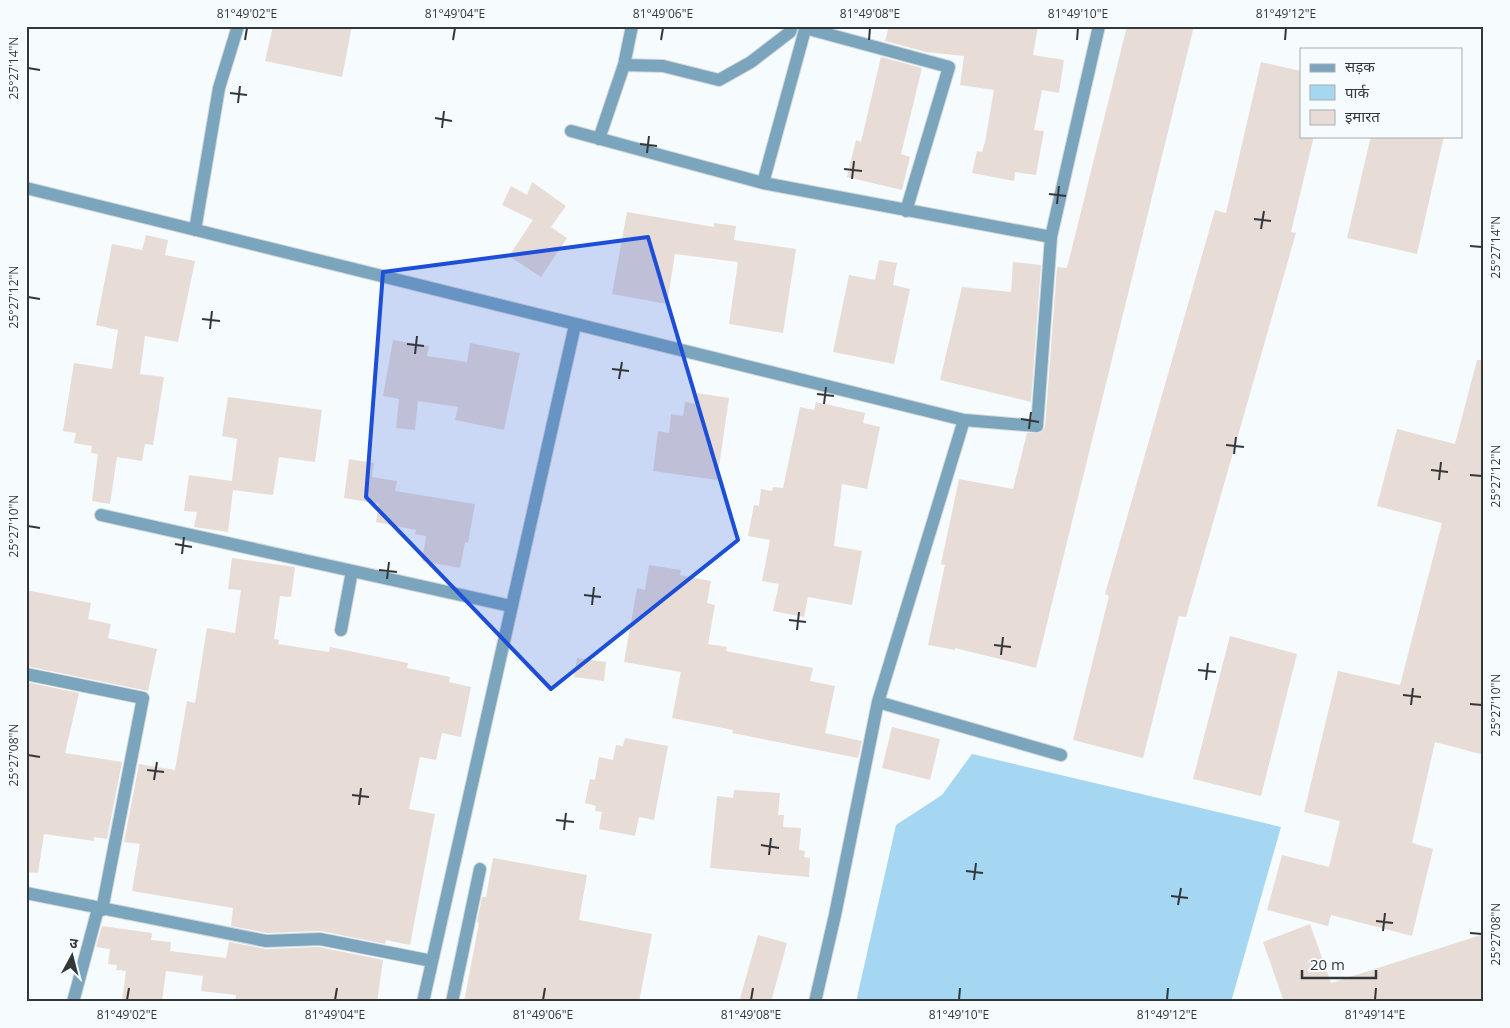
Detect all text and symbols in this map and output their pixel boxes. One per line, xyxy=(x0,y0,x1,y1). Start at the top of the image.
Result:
text: 81°49'02"E xyxy=(217,5,277,22)
text: 81°49'04"E xyxy=(425,5,485,22)
text: 81°49'06"E xyxy=(633,5,693,22)
text: 81°49'08"E xyxy=(840,5,900,22)
text: 81°49'10"E xyxy=(1048,5,1108,22)
text: 81°49'12"E xyxy=(1256,5,1316,22)
text: 25°27'14"N xyxy=(5,37,22,99)
legend xyxy=(1300,48,1462,138)
text: सड़क xyxy=(1345,56,1375,76)
text: पार्क xyxy=(1345,82,1369,102)
text: इमारत xyxy=(1345,106,1380,126)
text: 25°27'14"N xyxy=(1487,216,1504,278)
text: 25°27'12"N xyxy=(5,266,22,328)
text: 25°27'12"N xyxy=(1487,445,1504,507)
text: 25°27'10"N xyxy=(5,495,22,557)
text: 25°27'10"N xyxy=(1487,674,1504,736)
text: 25°27'08"N xyxy=(5,724,22,786)
text: 25°27'08"N xyxy=(1487,903,1504,965)
north arrow xyxy=(48,930,98,980)
text: उ xyxy=(68,933,80,953)
scale bar xyxy=(1302,948,1376,980)
text: 20 m xyxy=(1310,954,1345,974)
text: 81°49'02"E xyxy=(97,1006,157,1023)
text: 81°49'04"E xyxy=(305,1006,365,1023)
text: 81°49'06"E xyxy=(513,1006,573,1023)
text: 81°49'08"E xyxy=(721,1006,781,1023)
text: 81°49'10"E xyxy=(929,1006,989,1023)
text: 81°49'12"E xyxy=(1137,1006,1197,1023)
text: 81°49'14"E xyxy=(1345,1006,1405,1023)

